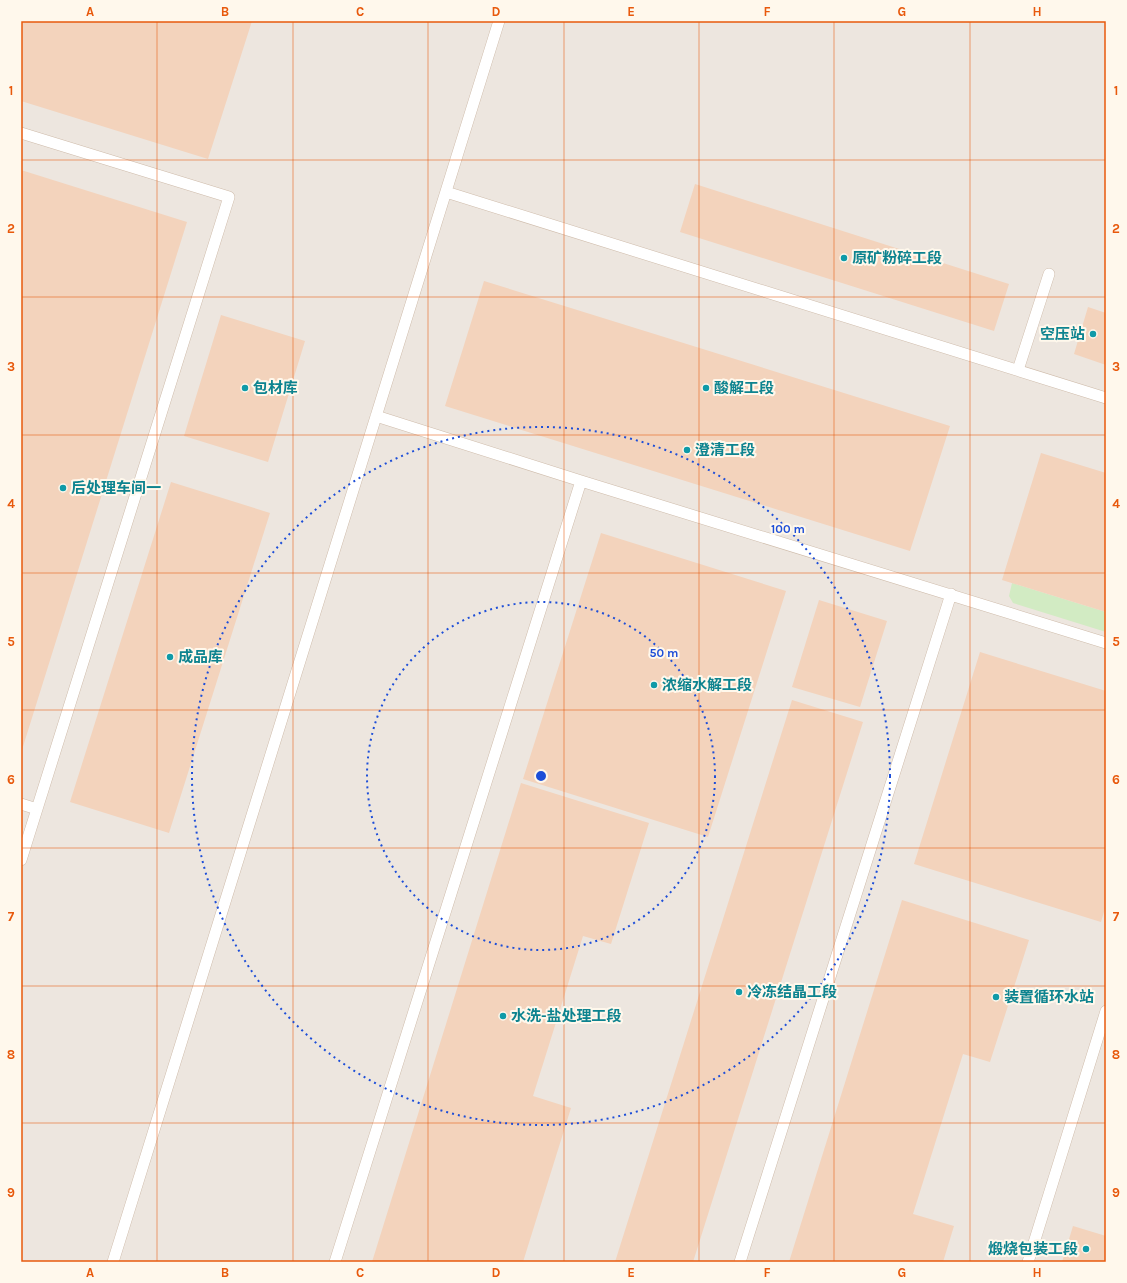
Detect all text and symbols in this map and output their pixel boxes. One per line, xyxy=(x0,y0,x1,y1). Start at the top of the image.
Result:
text: A xyxy=(86,4,94,19)
text: B xyxy=(221,4,229,19)
text: C xyxy=(356,4,364,19)
text: D xyxy=(492,4,501,19)
text: E xyxy=(627,4,635,19)
text: F xyxy=(763,4,771,19)
text: G xyxy=(898,4,906,19)
text: H xyxy=(1032,4,1042,19)
text: 1 xyxy=(9,83,13,98)
text: 1 xyxy=(1114,83,1118,98)
text: 2 xyxy=(7,221,15,236)
text: 2 xyxy=(1112,221,1120,236)
place label: 原矿粉碎工段 xyxy=(852,249,942,267)
marker: 原矿粉碎工段 xyxy=(839,253,849,263)
place label: 空压站 xyxy=(1040,325,1085,343)
marker: 空压站 xyxy=(1088,329,1098,339)
text: 3 xyxy=(7,359,15,374)
text: 3 xyxy=(1112,359,1120,374)
place label: 包材库 xyxy=(253,379,298,397)
place label: 酸解工段 xyxy=(714,379,774,397)
marker: 包材库 xyxy=(240,383,250,393)
marker: 酸解工段 xyxy=(701,383,711,393)
place label: 澄清工段 xyxy=(695,441,755,459)
marker: 澄清工段 xyxy=(682,445,692,455)
place label: 后处理车间一 xyxy=(71,479,161,497)
marker: 后处理车间一 xyxy=(58,483,68,493)
text: 4 xyxy=(7,496,15,511)
text: 4 xyxy=(1112,496,1120,511)
text: 100 m xyxy=(771,522,805,536)
text: 5 xyxy=(7,634,15,649)
text: 5 xyxy=(1112,634,1120,649)
text: 50 m xyxy=(650,646,679,660)
place label: 成品库 xyxy=(178,648,223,666)
marker: 成品库 xyxy=(165,652,175,662)
place label: 浓缩水解工段 xyxy=(662,676,752,694)
marker: 浓缩水解工段 xyxy=(649,680,659,690)
centre of rings xyxy=(534,769,548,783)
text: 6 xyxy=(7,772,15,787)
text: 6 xyxy=(1112,772,1120,787)
text: 7 xyxy=(8,909,15,924)
text: 7 xyxy=(1113,909,1120,924)
place label: 冷冻结晶工段 xyxy=(747,983,837,1001)
marker: 冷冻结晶工段 xyxy=(734,987,744,997)
place label: 装置循环水站 xyxy=(1004,988,1094,1006)
marker: 装置循环水站 xyxy=(991,992,1001,1002)
place label: 水洗-盐处理工段 xyxy=(511,1007,622,1025)
marker: 水洗-盐处理工段 xyxy=(498,1011,508,1021)
text: 8 xyxy=(7,1047,15,1062)
text: 8 xyxy=(1112,1047,1120,1062)
text: 9 xyxy=(7,1185,15,1200)
text: 9 xyxy=(1112,1185,1120,1200)
place label: 煅烧包装工段 xyxy=(988,1240,1078,1258)
marker: 煅烧包装工段 xyxy=(1081,1244,1091,1254)
text: A xyxy=(86,1265,94,1280)
text: B xyxy=(221,1265,229,1280)
text: C xyxy=(356,1265,364,1280)
text: D xyxy=(492,1265,501,1280)
text: E xyxy=(627,1265,635,1280)
text: F xyxy=(763,1265,771,1280)
text: G xyxy=(898,1265,906,1280)
text: H xyxy=(1032,1265,1042,1280)

